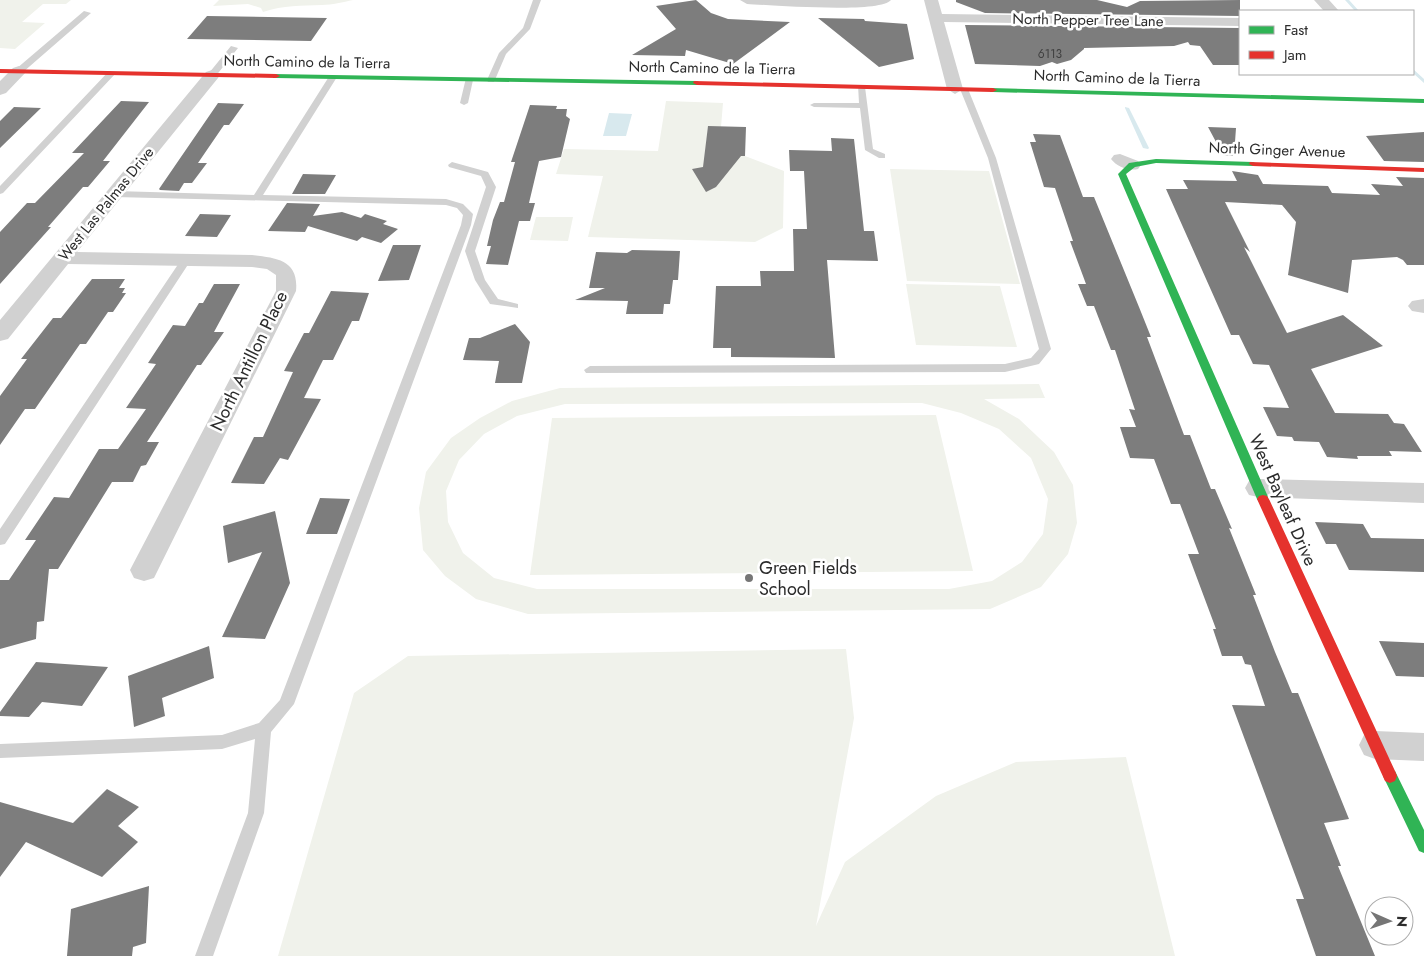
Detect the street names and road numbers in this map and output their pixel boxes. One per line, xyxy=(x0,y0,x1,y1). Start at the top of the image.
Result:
street label: North Pepper Tree Lane xyxy=(1012,8,1164,32)
street label: North Camino de la Tierra xyxy=(224,50,390,74)
street label: North Camino de la Tierra xyxy=(629,56,795,80)
street label: North Camino de la Tierra xyxy=(1033,64,1201,92)
street label: North Ginger Avenue xyxy=(1208,137,1346,163)
street label: West Las Palmas Drive xyxy=(53,142,159,266)
street label: North Antillon Place xyxy=(204,287,294,435)
street label: West Bayleaf Drive xyxy=(1242,430,1324,570)

